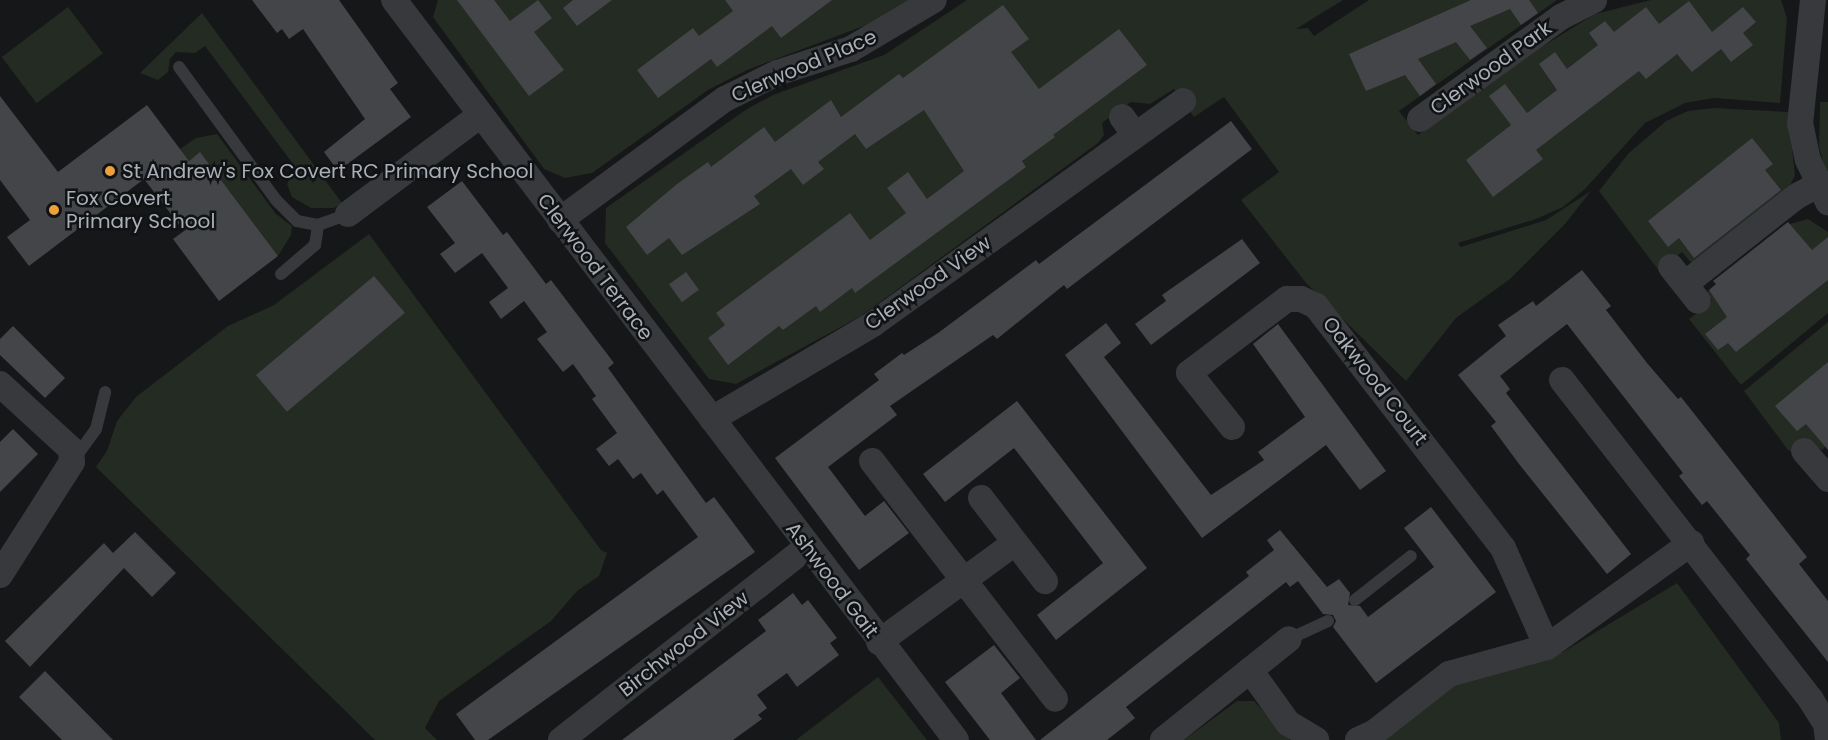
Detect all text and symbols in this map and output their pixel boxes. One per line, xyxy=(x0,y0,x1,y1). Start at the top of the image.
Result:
street label: Clerwood Park xyxy=(1426,16,1556,120)
street label: Clerwood Place xyxy=(728,25,880,107)
place label: St Andrew's Fox Covert RC Primary School xyxy=(122,159,533,183)
marker: St Andrew's Fox Covert RC Primary School xyxy=(103,164,117,178)
place label: Fox Covert Primary School xyxy=(66,186,215,233)
street label: Clerwood Terrace xyxy=(532,189,658,345)
marker: Fox Covert Primary School xyxy=(47,203,61,217)
street label: Clerwood View xyxy=(860,231,996,335)
street label: Oakwood Court xyxy=(1317,312,1433,450)
street label: Ashwood Gait xyxy=(781,517,883,643)
street label: Birchwood View xyxy=(614,586,754,702)

